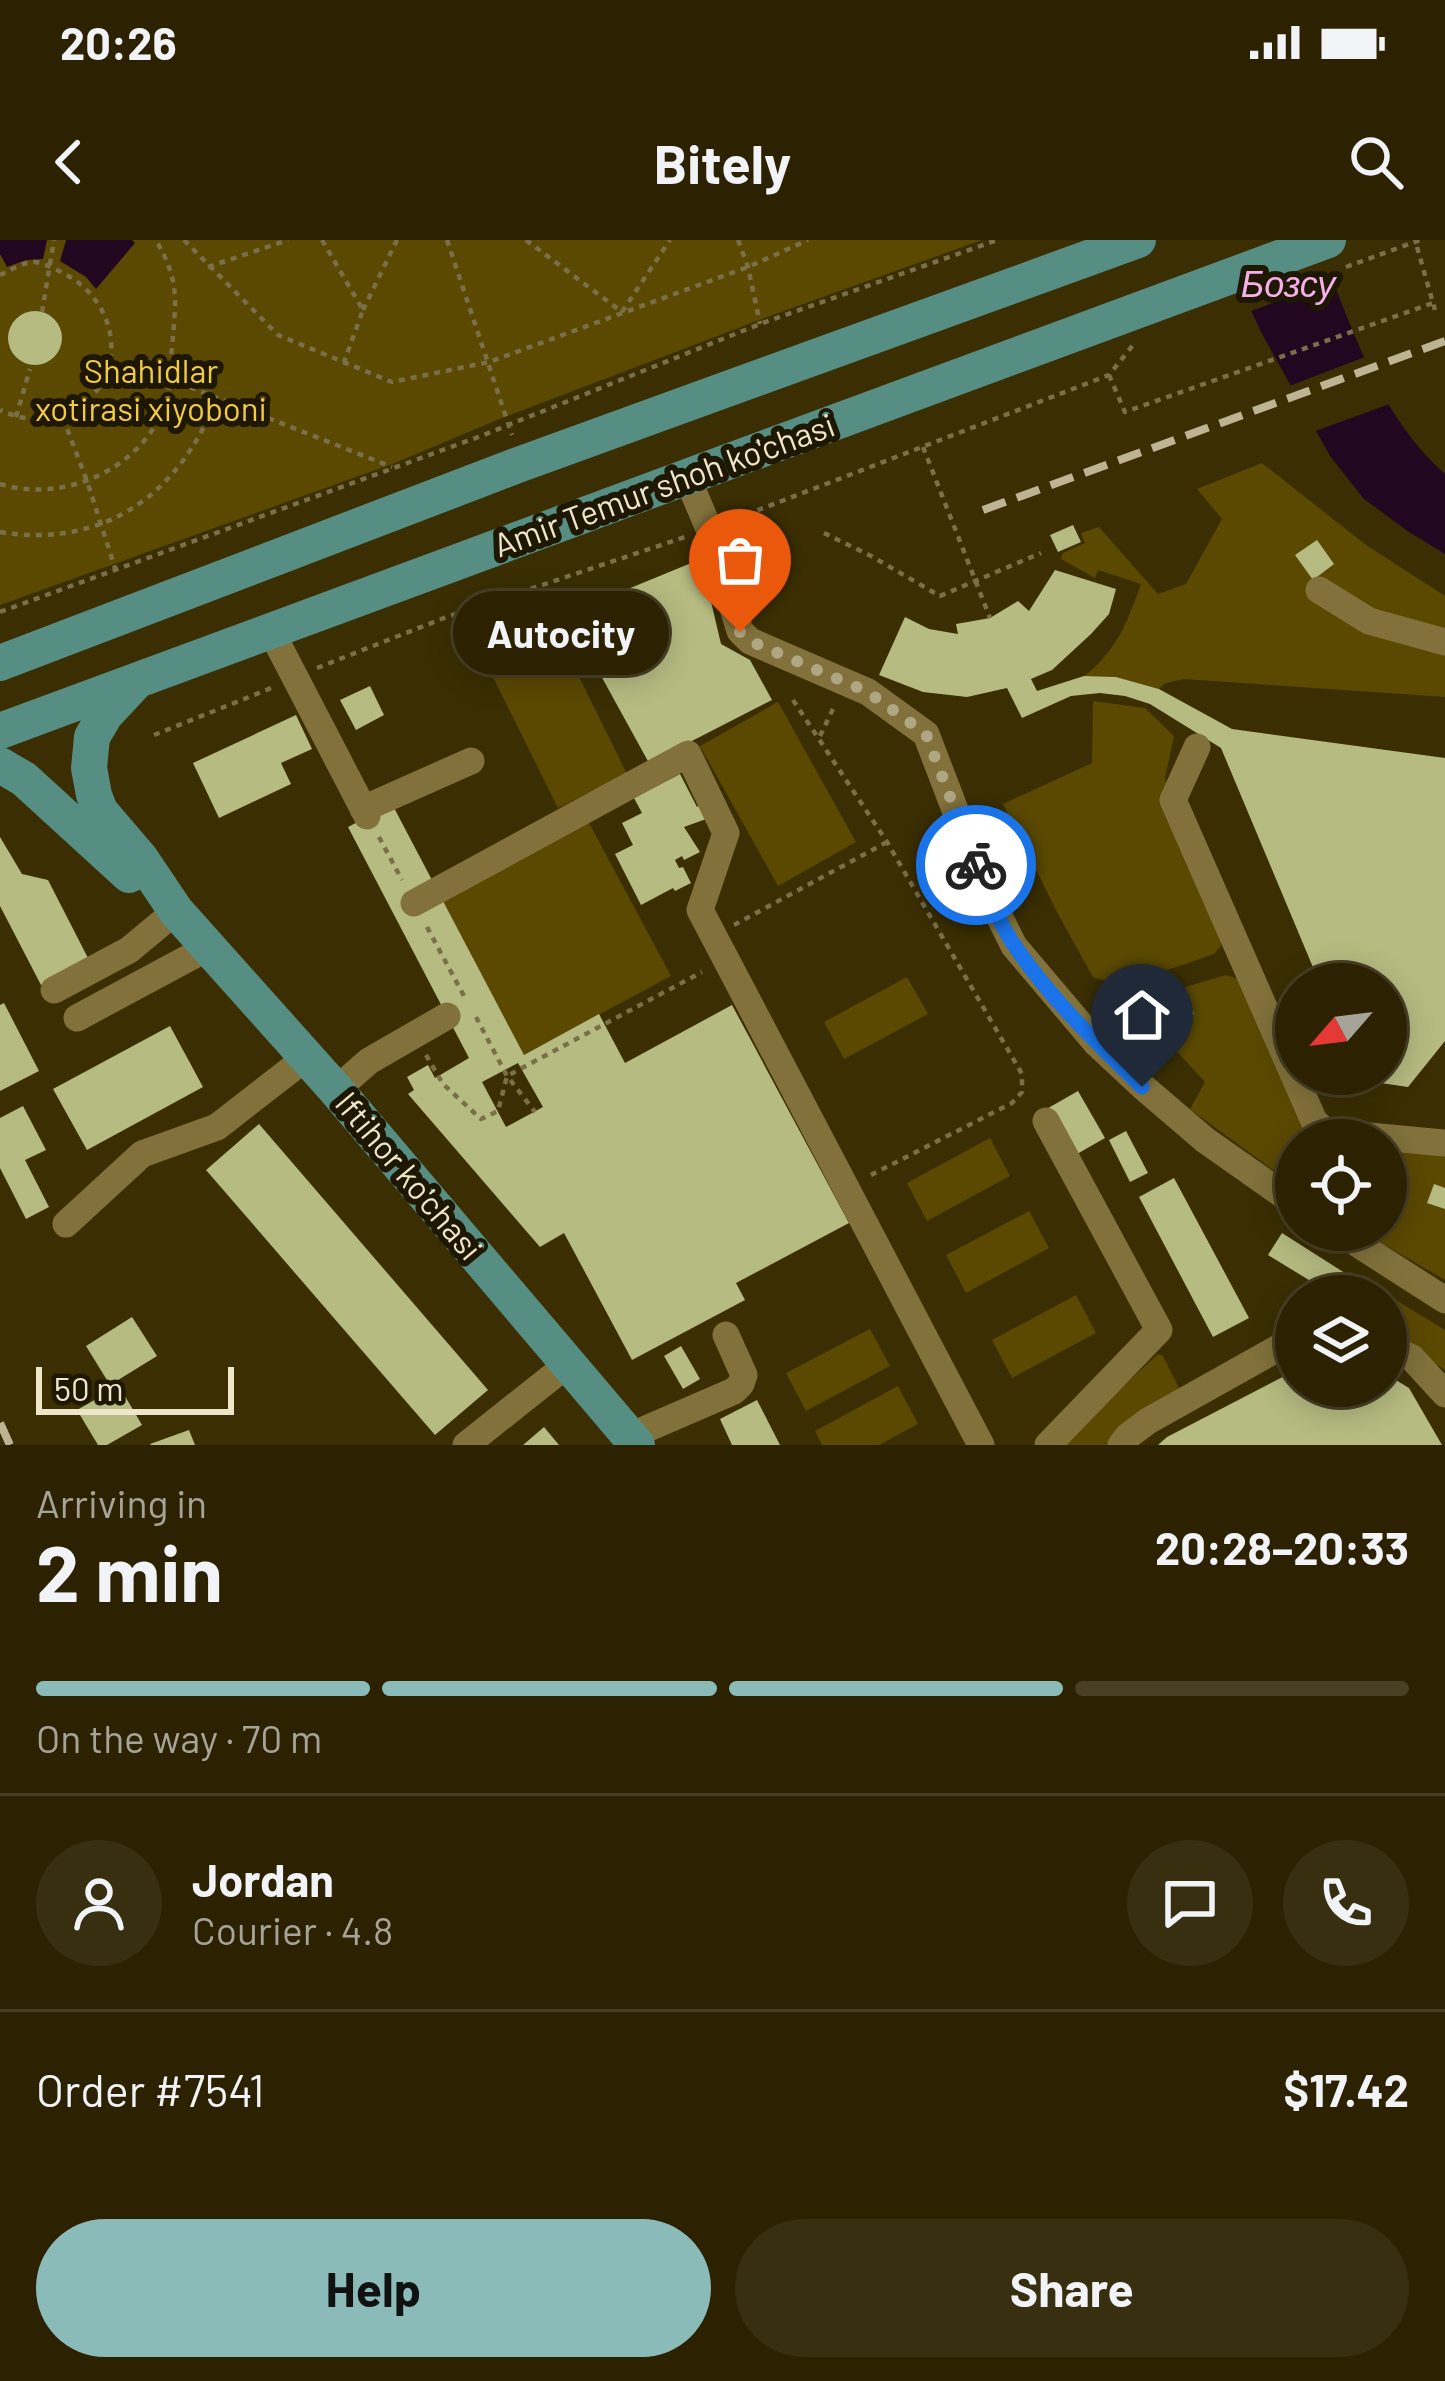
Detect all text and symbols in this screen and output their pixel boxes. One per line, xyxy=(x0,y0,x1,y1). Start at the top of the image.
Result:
text: 20:26 xyxy=(60,15,177,69)
icon: back xyxy=(36,129,102,195)
icon: search xyxy=(1343,129,1409,195)
text: Bitely xyxy=(654,130,791,195)
water label: Бозсу xyxy=(1241,261,1337,305)
park label: Shahidlar xotirasi xiyoboni xyxy=(35,350,267,428)
street label: Amir Temur shoh ko'chasi xyxy=(488,404,840,564)
pin xyxy=(689,509,791,632)
icon: bag xyxy=(707,527,773,593)
callout: Autocity xyxy=(452,590,668,674)
text: Autocity xyxy=(486,609,636,656)
courier xyxy=(916,805,1036,925)
icon: bike xyxy=(943,832,1009,898)
north arrow xyxy=(1275,963,1407,1095)
map controls xyxy=(1275,963,1407,1407)
pin xyxy=(1091,964,1193,1087)
icon: home xyxy=(1109,982,1175,1048)
street label: Iftihor ko'chasi xyxy=(328,1083,492,1268)
button: locate xyxy=(1275,1119,1407,1251)
button: layers xyxy=(1275,1275,1407,1407)
scale bar xyxy=(36,1361,234,1414)
text: 50 m xyxy=(54,1368,124,1408)
text: Arriving in xyxy=(36,1479,207,1526)
text: 20:28–20:33 xyxy=(1155,1520,1409,1574)
text: 2 min xyxy=(36,1524,223,1618)
text: On the way · 70 m xyxy=(36,1714,322,1761)
button: person xyxy=(36,1840,162,1966)
button: chat xyxy=(1127,1840,1253,1966)
button: phone xyxy=(1283,1840,1409,1966)
text: Jordan xyxy=(192,1852,334,1906)
text: Courier · 4.8 xyxy=(192,1906,393,1953)
text: Order #7541 xyxy=(36,2062,265,2116)
text: $17.42 xyxy=(1283,2062,1409,2116)
button: Help xyxy=(36,2219,711,2357)
button: Share xyxy=(735,2219,1409,2357)

